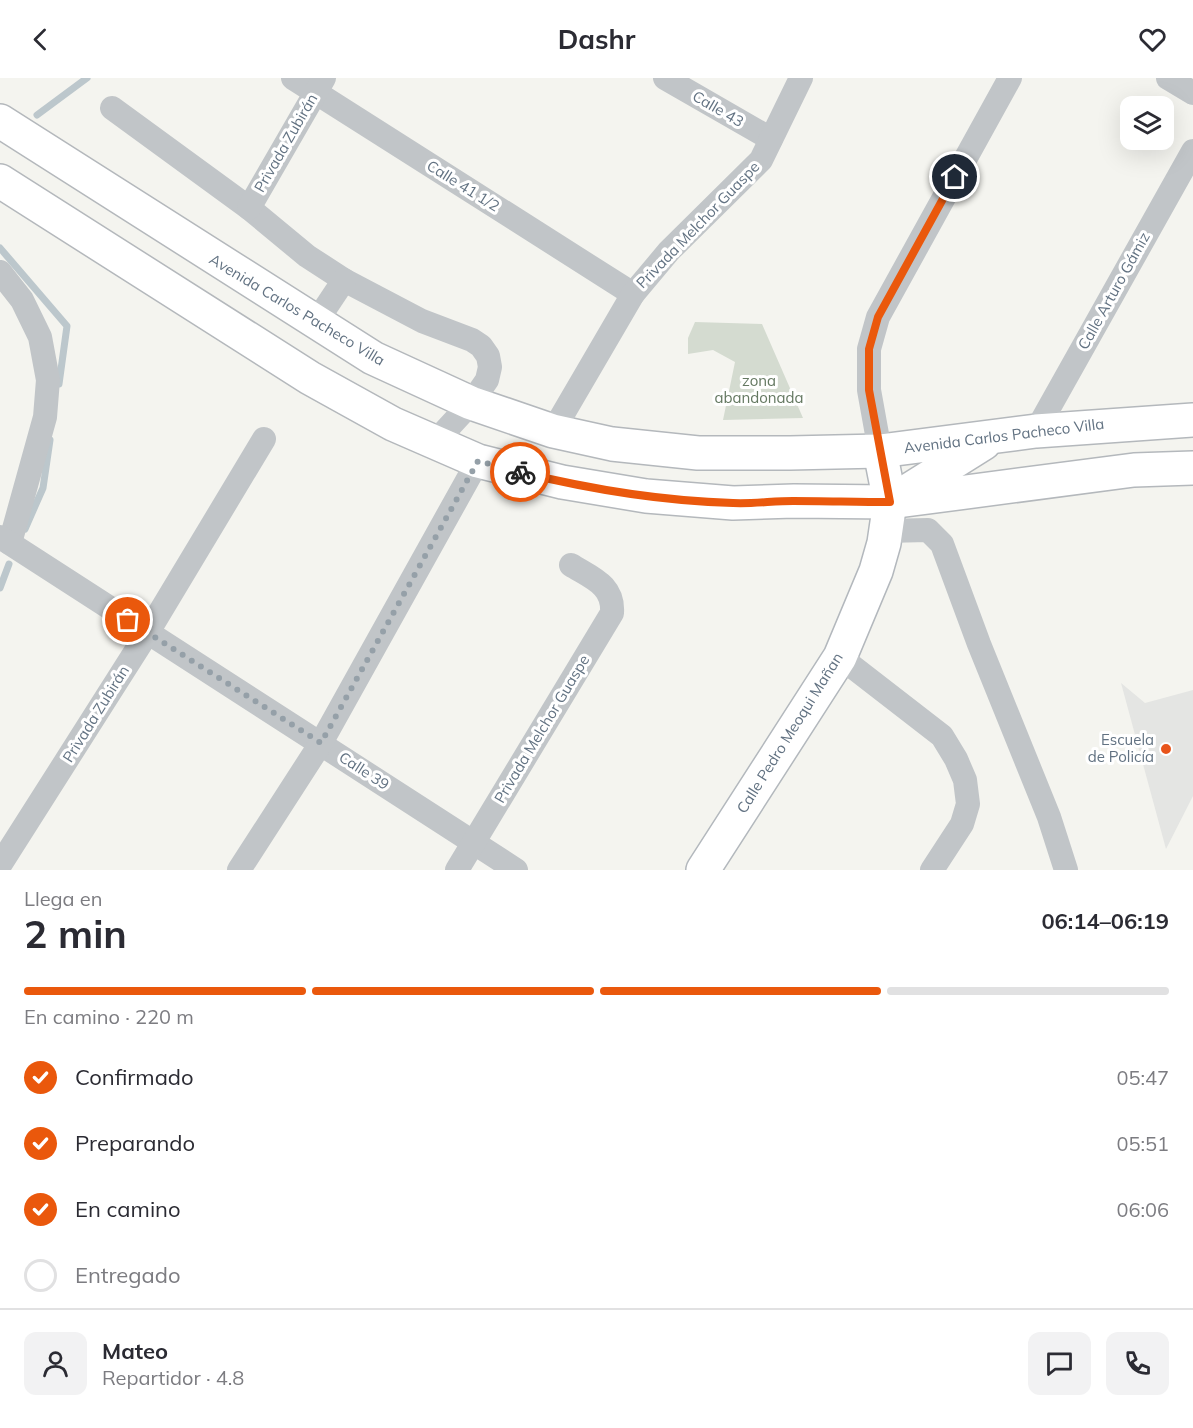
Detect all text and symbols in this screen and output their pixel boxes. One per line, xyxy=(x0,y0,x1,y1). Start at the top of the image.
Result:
text: Dashr xyxy=(558,22,635,56)
icon: back xyxy=(24,23,57,56)
icon: heart xyxy=(1136,23,1169,56)
street label: Calle 43 xyxy=(689,86,747,131)
street label: Privada Zubirán xyxy=(250,90,321,195)
map controls xyxy=(1120,96,1174,150)
button: layers xyxy=(1120,96,1174,150)
pin xyxy=(929,151,980,202)
street label: Calle 41 1/2 xyxy=(423,156,503,215)
street label: Privada Melchor Guaspe xyxy=(632,157,763,292)
icon: home xyxy=(938,160,971,193)
street label: Calle Arturo Gámiz xyxy=(1073,229,1154,353)
street label: Avenida Carlos Pacheco Villa xyxy=(206,250,389,370)
park label: zona abandonada xyxy=(714,371,804,407)
street label: Avenida Carlos Pacheco Villa xyxy=(903,414,1105,457)
courier xyxy=(490,442,550,502)
icon: bike xyxy=(504,456,537,489)
pin xyxy=(102,594,153,645)
icon: bag xyxy=(111,603,144,636)
street label: Calle Pedro Meoqui Mañan xyxy=(732,649,847,817)
street label: Privada Melchor Guaspe xyxy=(490,651,593,806)
street label: Privada Zubirán xyxy=(58,662,133,766)
place label: Escuela de Policía xyxy=(1088,730,1154,766)
marker: Escuela de Policía xyxy=(1159,742,1173,756)
street label: Calle 39 xyxy=(336,747,393,794)
text: Llega en xyxy=(24,886,102,911)
text: 06:14–06:19 xyxy=(1041,907,1169,935)
text: 2 min xyxy=(24,909,127,958)
text: En camino · 220 m xyxy=(24,1004,194,1029)
icon: check xyxy=(24,1061,57,1094)
text: Confirmado xyxy=(75,1063,194,1091)
text: 05:47 xyxy=(1116,1065,1169,1090)
icon: check xyxy=(24,1127,57,1160)
text: Preparando xyxy=(75,1129,195,1157)
text: 05:51 xyxy=(1116,1131,1169,1156)
icon: check xyxy=(24,1193,57,1226)
text: En camino xyxy=(75,1195,181,1223)
text: 06:06 xyxy=(1116,1197,1169,1222)
text: Entregado xyxy=(75,1261,181,1289)
button: person xyxy=(24,1332,87,1395)
button: chat xyxy=(1028,1332,1091,1395)
button: phone xyxy=(1106,1332,1169,1395)
text: Mateo xyxy=(102,1337,168,1365)
text: Repartidor · 4.8 xyxy=(102,1365,244,1390)

